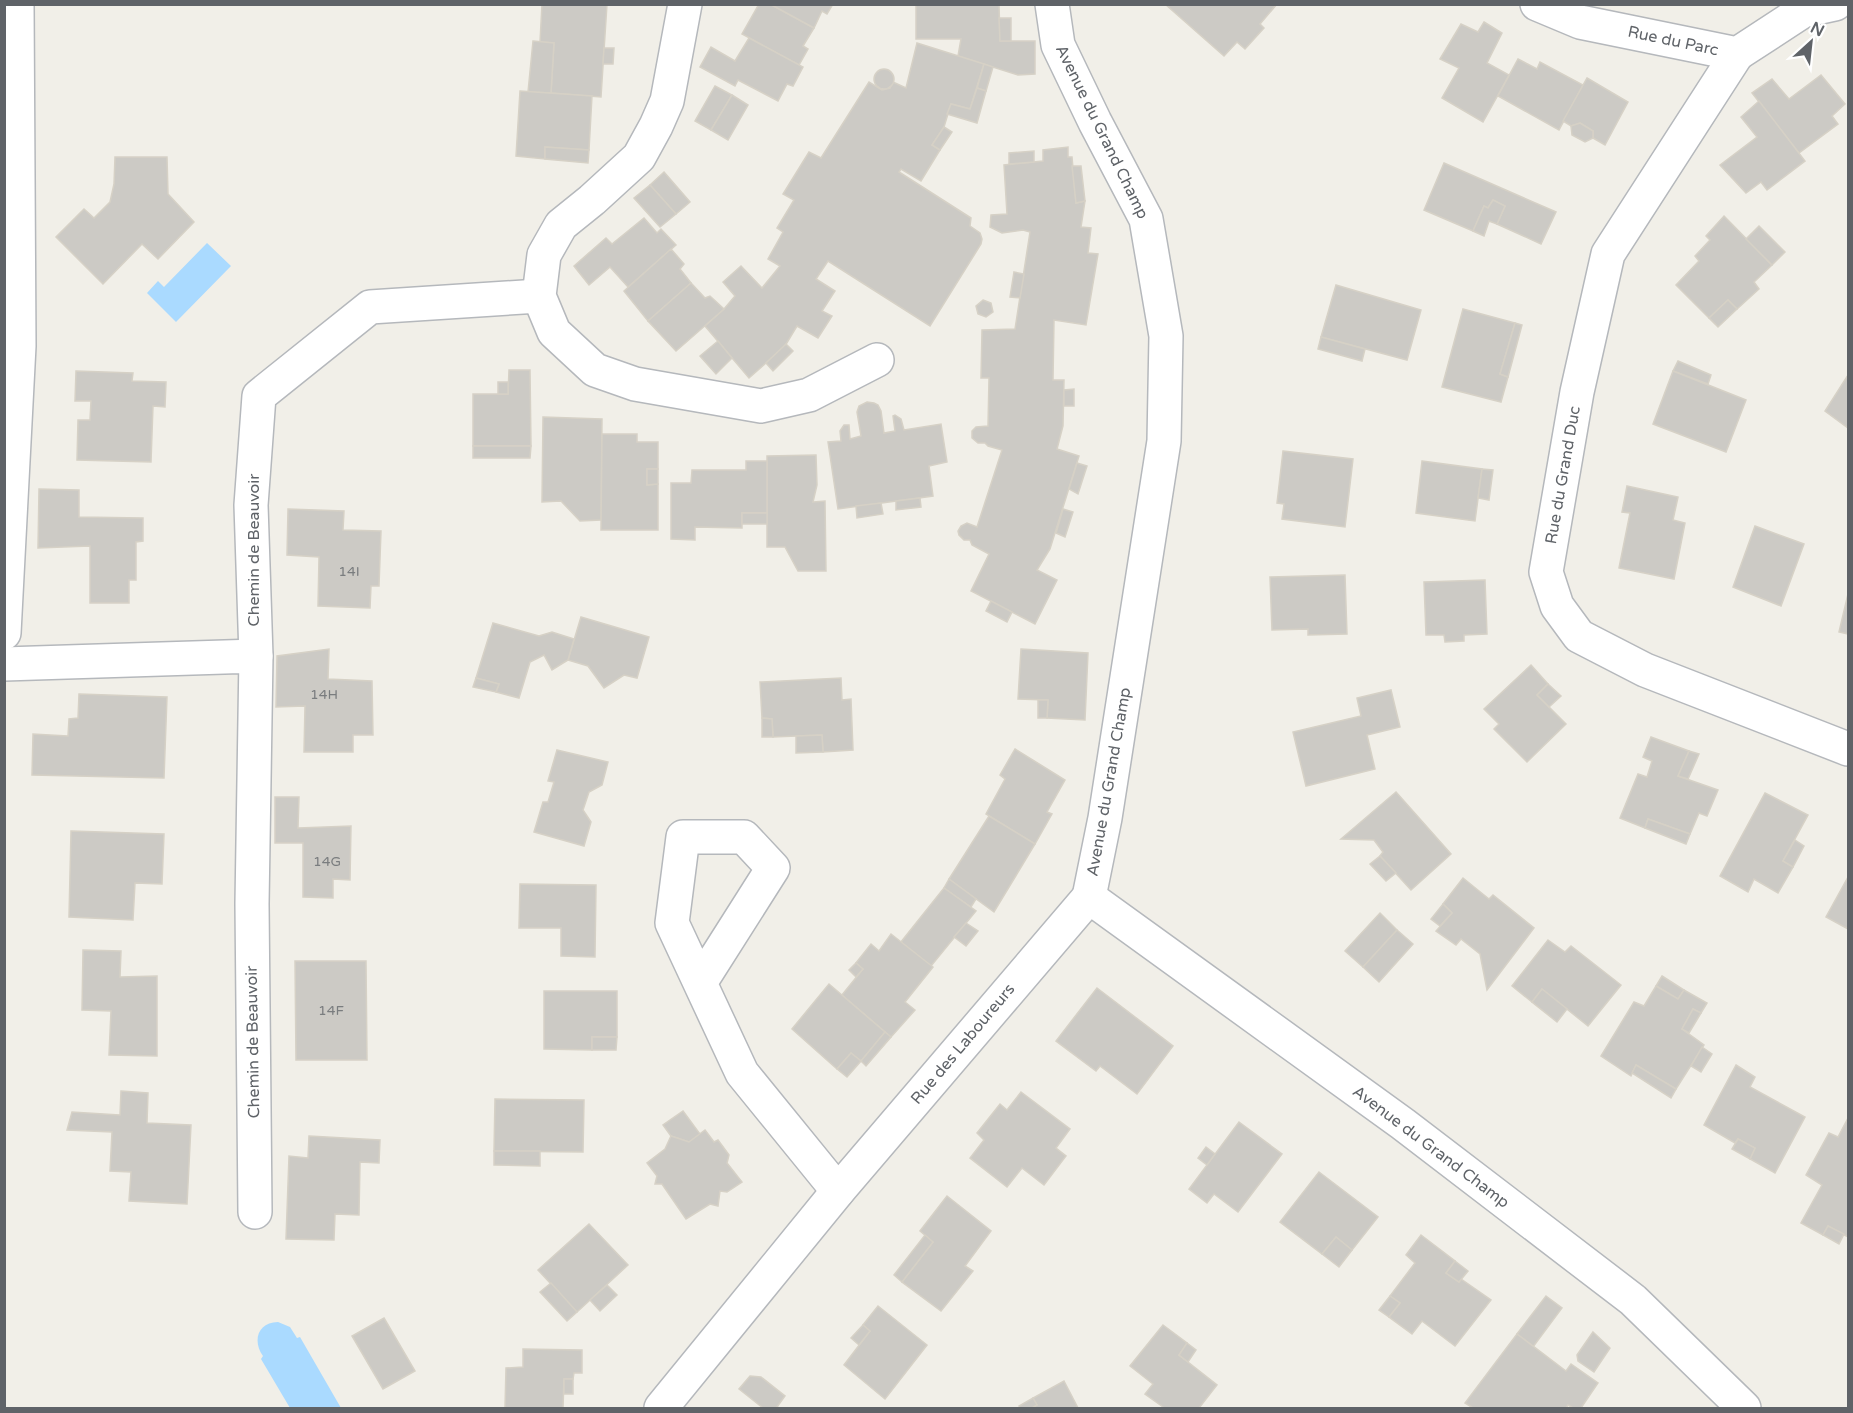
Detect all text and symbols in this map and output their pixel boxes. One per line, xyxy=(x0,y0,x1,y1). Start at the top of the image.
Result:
north arrow xyxy=(1781,12,1841,72)
text: N xyxy=(1807,18,1828,41)
street label: Rue du Parc xyxy=(1626,22,1720,60)
street label: Avenue du Grand Champ xyxy=(1051,42,1153,222)
street label: Rue du Grand Duc xyxy=(1541,404,1585,546)
street label: Chemin de Beauvoir xyxy=(244,473,264,626)
house number: 14I xyxy=(338,563,360,580)
house number: 14H xyxy=(310,686,338,703)
street label: Avenue du Grand Champ xyxy=(1083,686,1135,878)
house number: 14G xyxy=(313,853,341,870)
street label: Chemin de Beauvoir xyxy=(242,965,264,1119)
street label: Rue des Laboureurs xyxy=(907,979,1019,1109)
house number: 14F xyxy=(318,1002,345,1019)
street label: Avenue du Grand Champ xyxy=(1349,1081,1513,1213)

